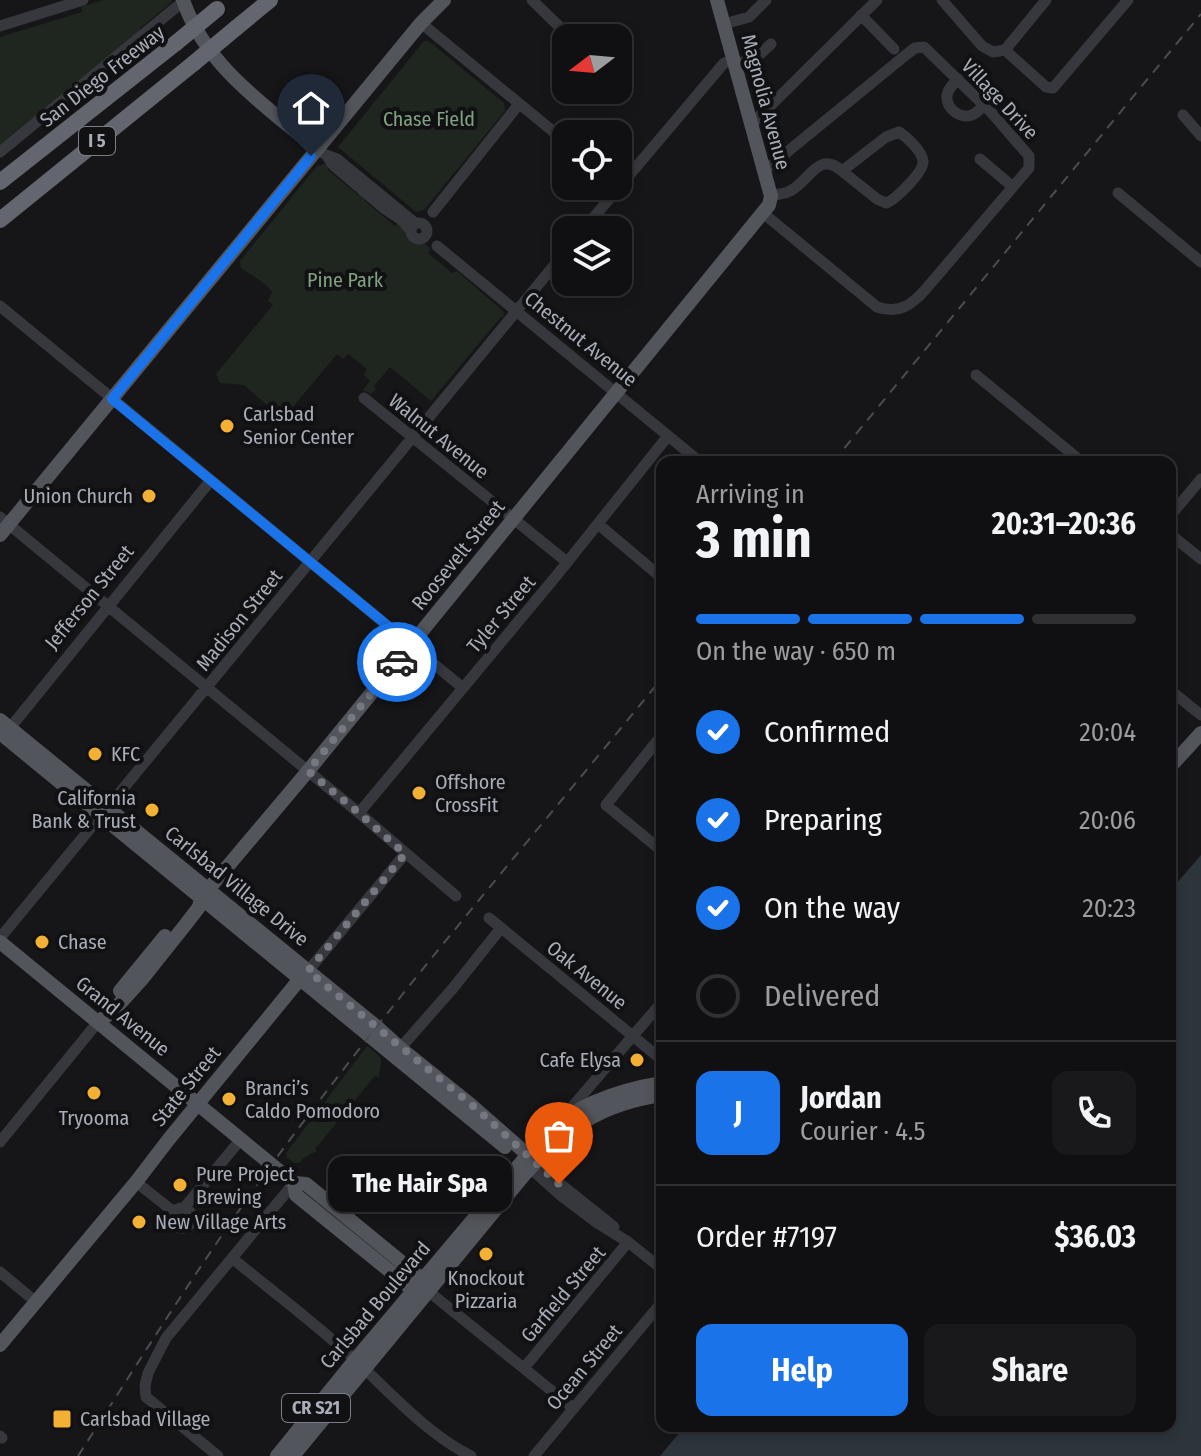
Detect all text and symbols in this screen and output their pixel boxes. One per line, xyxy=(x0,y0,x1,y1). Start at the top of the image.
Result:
street label: San Diego Freeway xyxy=(35,20,169,132)
north arrow xyxy=(552,24,632,104)
map controls xyxy=(552,24,632,296)
street label: Magnolia Avenue xyxy=(736,32,796,172)
street label: Village Drive xyxy=(957,54,1043,144)
pin xyxy=(277,74,345,156)
icon: home xyxy=(289,86,333,130)
park label: Chase Field xyxy=(383,107,475,131)
button: locate xyxy=(552,120,632,200)
road number: I 5 xyxy=(79,127,115,155)
button: layers xyxy=(552,216,632,296)
park label: Pine Park xyxy=(307,268,384,292)
street label: Chestnut Avenue xyxy=(520,286,642,392)
street label: Walnut Avenue xyxy=(384,388,494,484)
place label: Carlsbad Senior Center xyxy=(243,402,354,449)
marker: Carlsbad Senior Center xyxy=(218,417,236,435)
text: Arriving in xyxy=(696,479,805,510)
place label: Union Church xyxy=(23,484,133,508)
marker: Union Church xyxy=(140,487,158,505)
street label: Roosevelt Street xyxy=(406,495,510,615)
text: 20:31–20:36 xyxy=(992,506,1136,542)
text: 3 min xyxy=(696,508,812,571)
street label: Jefferson Street xyxy=(40,540,139,654)
street label: Madison Street xyxy=(191,564,287,675)
street label: Tyler Street xyxy=(462,570,540,657)
courier xyxy=(357,622,437,702)
text: On the way · 650 m xyxy=(696,636,896,667)
icon: car xyxy=(375,640,419,684)
icon: check xyxy=(696,710,740,754)
text: Confirmed xyxy=(764,714,890,750)
text: 20:04 xyxy=(1079,717,1136,748)
place label: KFC xyxy=(111,742,140,766)
marker: KFC xyxy=(86,745,104,763)
place label: Offshore CrossFit xyxy=(435,770,506,817)
marker: Offshore CrossFit xyxy=(410,784,428,802)
place label: California Bank & Trust xyxy=(32,786,136,833)
icon: check xyxy=(696,798,740,842)
marker: California Bank & Trust xyxy=(143,801,161,819)
text: Preparing xyxy=(764,802,882,838)
text: 20:06 xyxy=(1079,805,1136,836)
street label: Carlsbad Village Drive xyxy=(160,821,314,951)
icon: check xyxy=(696,886,740,930)
text: On the way xyxy=(764,890,900,926)
text: 20:23 xyxy=(1082,893,1136,924)
place label: Chase xyxy=(58,930,107,954)
marker: Chase xyxy=(33,933,51,951)
street label: Oak Avenue xyxy=(542,935,632,1015)
street label: Grand Avenue xyxy=(71,971,175,1061)
text: Delivered xyxy=(764,978,880,1014)
street label: State Street xyxy=(146,1041,226,1131)
place label: Cafe Elysa xyxy=(539,1048,621,1072)
marker: Cafe Elysa xyxy=(628,1051,646,1069)
button: phone xyxy=(1052,1071,1136,1155)
place label: Branci’s Caldo Pomodoro xyxy=(245,1076,380,1123)
text: Jordan xyxy=(800,1080,882,1116)
marker: Tryooma xyxy=(85,1084,103,1102)
marker: Branci’s Caldo Pomodoro xyxy=(220,1090,238,1108)
text: J xyxy=(734,1095,742,1131)
pin xyxy=(525,1102,593,1184)
place label: Tryooma xyxy=(59,1106,129,1130)
icon: bag xyxy=(537,1114,581,1158)
text: Courier · 4.5 xyxy=(800,1116,926,1147)
callout: The Hair Spa xyxy=(327,1156,511,1212)
place label: Pure Project Brewing xyxy=(196,1162,295,1209)
text: The Hair Spa xyxy=(352,1168,488,1199)
marker: Pure Project Brewing xyxy=(171,1176,189,1194)
place label: New Village Arts xyxy=(155,1210,286,1234)
marker: New Village Arts xyxy=(130,1213,148,1231)
text: Order #7197 xyxy=(696,1219,837,1255)
text: $36.03 xyxy=(1054,1219,1136,1255)
street label: Carlsbad Boulevard xyxy=(315,1236,435,1374)
street label: Garfield Street xyxy=(516,1241,611,1347)
marker: Knockout Pizzaria xyxy=(477,1245,495,1263)
place label: Knockout Pizzaria xyxy=(448,1266,525,1313)
street label: Ocean Street xyxy=(541,1319,627,1415)
button: Help xyxy=(696,1324,908,1416)
button: Share xyxy=(924,1324,1136,1416)
road number: CR S21 xyxy=(282,1394,350,1422)
place label: Carlsbad Village xyxy=(80,1407,210,1431)
marker: Carlsbad Village xyxy=(51,1408,73,1430)

